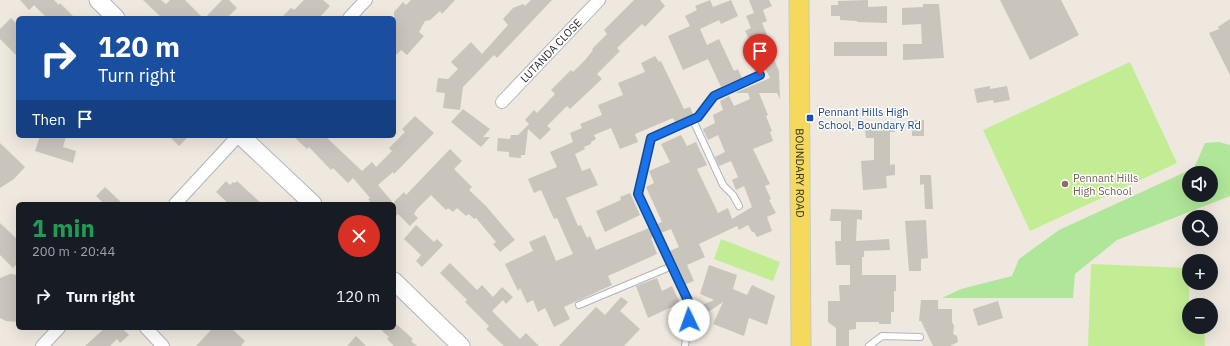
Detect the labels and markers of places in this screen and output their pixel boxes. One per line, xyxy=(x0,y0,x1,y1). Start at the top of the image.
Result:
pin xyxy=(743,34,777,75)
place label: Pennant Hills High School, Boundary Rd xyxy=(818,105,921,132)
marker: Pennant Hills High School, Boundary Rd xyxy=(805,113,815,123)
place label: Pennant Hills High School xyxy=(1073,171,1138,198)
marker: Pennant Hills High School xyxy=(1060,179,1070,189)

